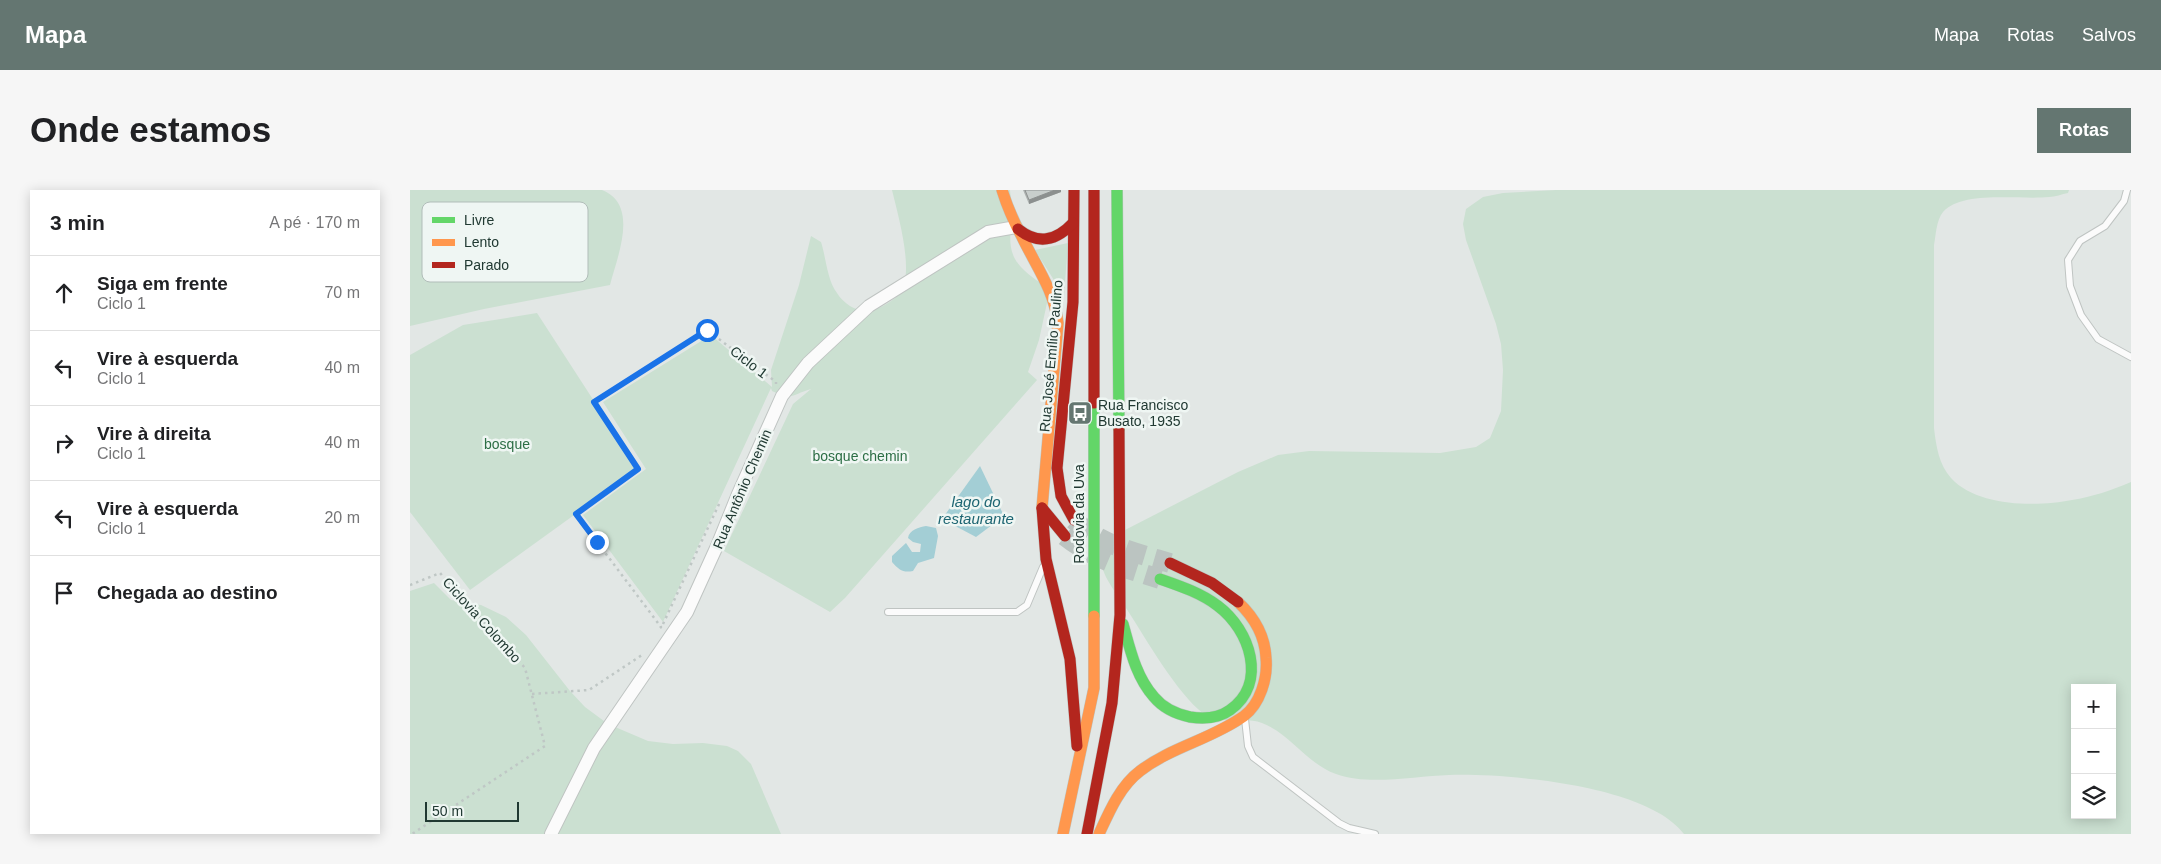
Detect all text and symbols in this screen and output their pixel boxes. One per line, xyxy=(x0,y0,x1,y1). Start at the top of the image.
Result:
text: Mapa xyxy=(25,21,86,48)
text: Mapa xyxy=(1934,25,1979,45)
text: Rotas xyxy=(2007,25,2054,45)
text: Salvos xyxy=(2082,25,2136,45)
button: Rotas xyxy=(2037,108,2131,153)
text: Onde estamos xyxy=(30,110,271,149)
legend xyxy=(422,202,588,282)
text: 3 min xyxy=(50,211,105,234)
text: Livre xyxy=(464,212,495,228)
text: A pé · 170 m xyxy=(269,214,360,231)
text: Lento xyxy=(464,234,499,250)
text: Parado xyxy=(464,257,509,273)
text: Siga em frente xyxy=(97,273,228,294)
icon: ahead xyxy=(50,279,78,307)
street label: Rua José Emílio Paulino xyxy=(1036,279,1066,433)
text: 70 m xyxy=(324,284,360,301)
text: Ciclo 1 xyxy=(97,295,146,312)
route start xyxy=(696,319,719,342)
street label: Ciclo 1 xyxy=(727,343,771,381)
text: Vire à esquerda xyxy=(97,348,238,369)
icon: left xyxy=(50,354,78,382)
text: 40 m xyxy=(324,359,360,376)
text: Ciclo 1 xyxy=(97,370,146,387)
place label: Rua Francisco Busato, 1935 xyxy=(1098,397,1188,429)
bus stop icon: Rua Francisco Busato, 1935 xyxy=(1067,400,1093,426)
text: Vire à direita xyxy=(97,423,211,444)
street label: Rua Antônio Chemin xyxy=(710,427,774,551)
icon: right xyxy=(50,429,78,457)
text: 40 m xyxy=(324,434,360,451)
park label: bosque xyxy=(484,436,530,452)
text: Ciclo 1 xyxy=(97,445,146,462)
park label: bosque chemin xyxy=(813,448,907,464)
street label: Rodovia da Uva xyxy=(1071,464,1087,564)
water label: lago do restaurante xyxy=(938,493,1014,527)
text: Vire à esquerda xyxy=(97,498,238,519)
icon: left xyxy=(50,504,78,532)
text: 20 m xyxy=(324,509,360,526)
text: Ciclo 1 xyxy=(97,520,146,537)
route end xyxy=(586,531,609,554)
street label: Ciclovia Colombo xyxy=(440,574,525,666)
icon: arrive xyxy=(50,579,78,607)
text: Chegada ao destino xyxy=(97,582,278,603)
map controls xyxy=(2071,684,2116,819)
button: + xyxy=(2071,684,2116,729)
button: − xyxy=(2071,729,2116,774)
button: layers xyxy=(2071,774,2116,819)
scale bar xyxy=(425,799,519,822)
text: 50 m xyxy=(432,803,463,819)

